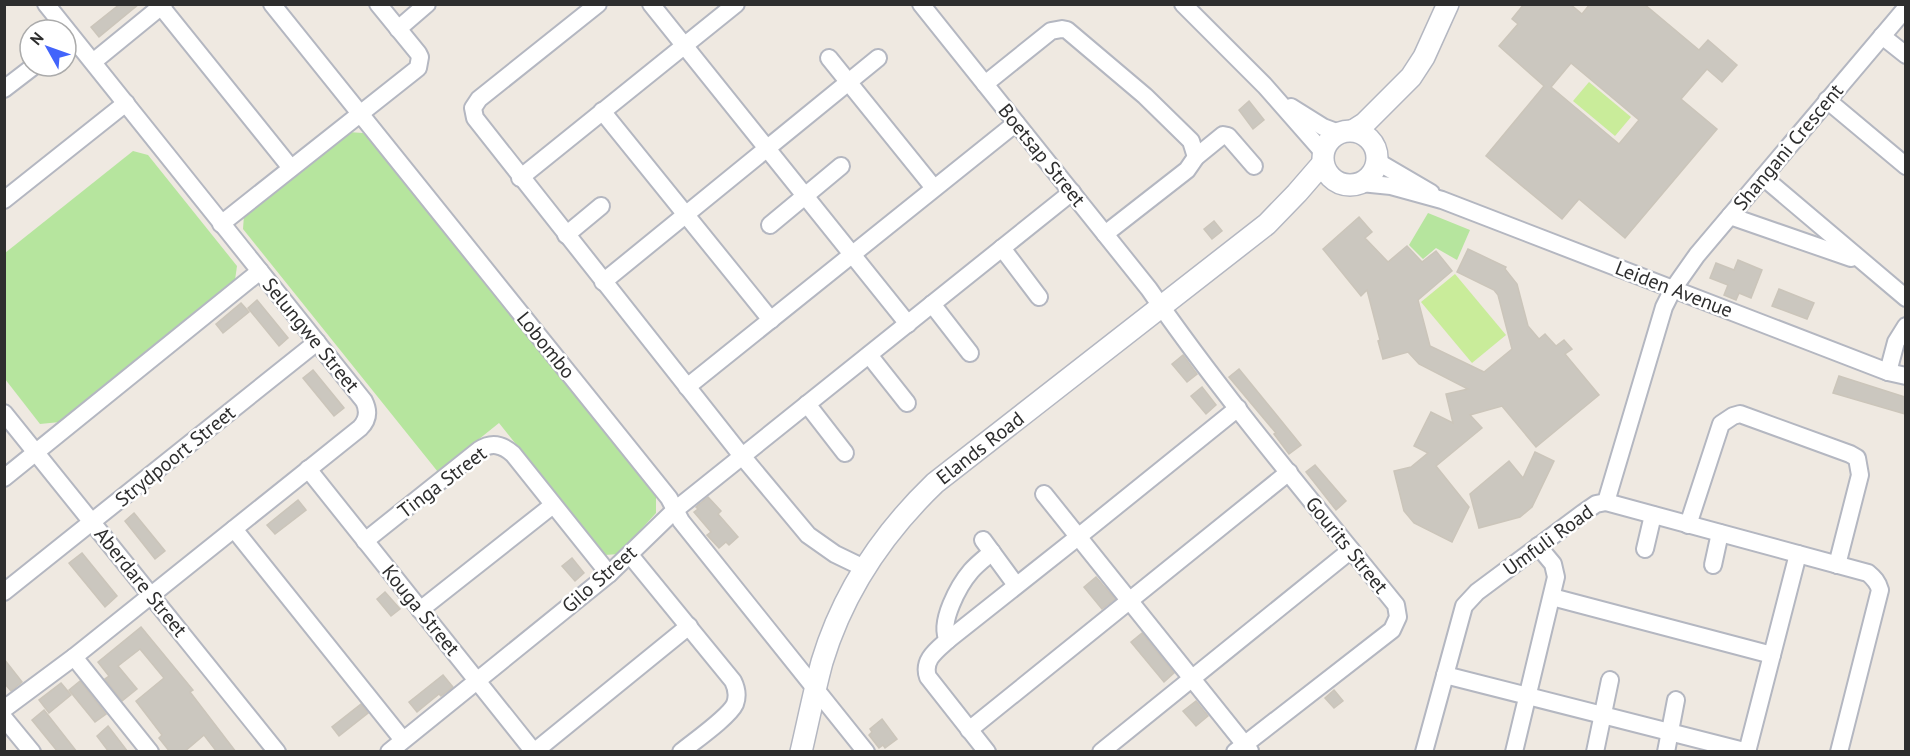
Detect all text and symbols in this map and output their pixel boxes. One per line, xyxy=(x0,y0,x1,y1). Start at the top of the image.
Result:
north arrow xyxy=(18,18,78,78)
text: N xyxy=(25,28,48,49)
street label: Shangani Crescent xyxy=(1727,78,1849,216)
street label: Boetsap Street xyxy=(993,98,1092,212)
street label: Leiden Avenue xyxy=(1612,255,1736,323)
street label: Selungwe Street xyxy=(257,272,365,398)
street label: Lobombo xyxy=(511,306,581,384)
street label: Strydpoort Street xyxy=(110,399,241,512)
street label: Elands Road xyxy=(931,406,1029,490)
street label: Tinga Street xyxy=(392,440,492,524)
street label: Gourits Street xyxy=(1300,491,1394,599)
street label: Umfuli Road xyxy=(1498,499,1598,581)
street label: Aberdare Street xyxy=(89,522,193,642)
street label: Gilo Street xyxy=(556,539,642,619)
street label: Kouga Street xyxy=(376,559,466,661)

